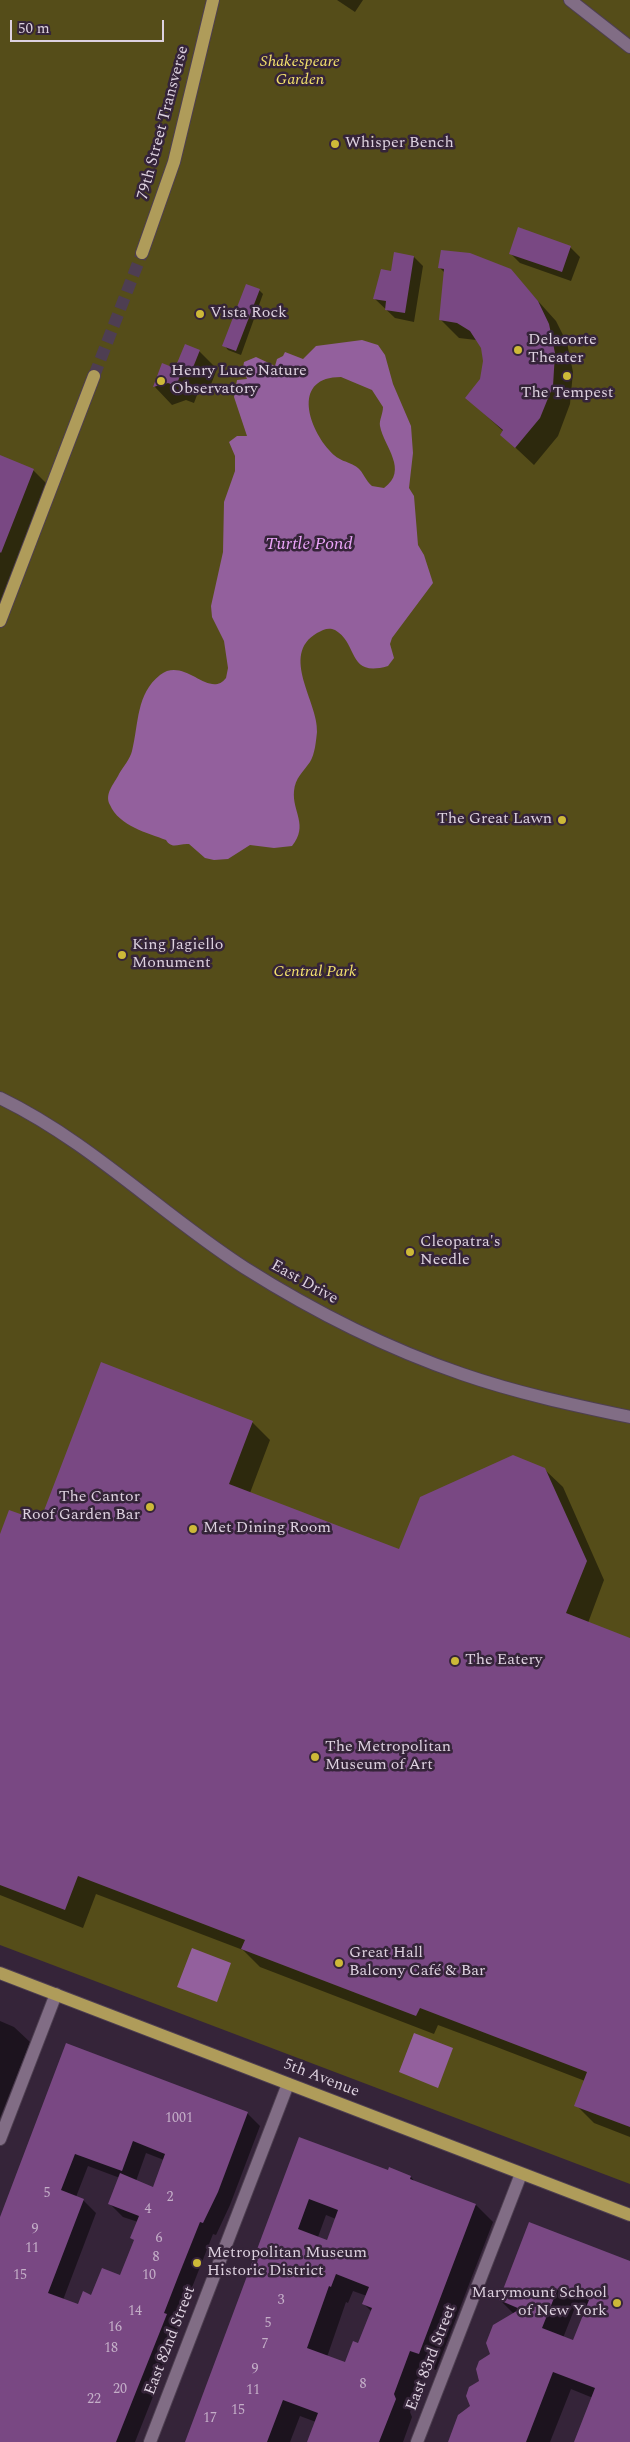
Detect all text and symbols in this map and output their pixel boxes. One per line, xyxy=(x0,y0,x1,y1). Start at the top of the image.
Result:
scale bar xyxy=(12,10,166,42)
text: 50 m xyxy=(18,17,50,40)
street label: 79th Street Transverse xyxy=(134,44,194,202)
park label: Shakespeare Garden xyxy=(260,53,340,91)
place label: Whisper Bench xyxy=(345,134,454,154)
marker: Whisper Bench xyxy=(329,138,341,150)
place label: Vista Rock xyxy=(210,304,287,324)
marker: Vista Rock xyxy=(194,308,206,320)
place label: Delacorte Theater xyxy=(528,331,597,369)
marker: Delacorte Theater xyxy=(512,344,524,356)
place label: Henry Luce Nature Observatory xyxy=(171,362,307,400)
marker: The Tempest xyxy=(561,370,573,382)
marker: Henry Luce Nature Observatory xyxy=(155,375,167,387)
place label: The Tempest xyxy=(521,384,613,404)
water label: Turtle Pond xyxy=(265,534,353,556)
place label: The Great Lawn xyxy=(437,810,552,830)
marker: The Great Lawn xyxy=(556,814,568,826)
place label: King Jagiello Monument xyxy=(132,936,223,974)
marker: King Jagiello Monument xyxy=(116,949,128,961)
park label: Central Park xyxy=(273,963,357,983)
place label: Cleopatra's Needle xyxy=(420,1233,501,1271)
marker: Cleopatra's Needle xyxy=(404,1246,416,1258)
street label: East Drive xyxy=(267,1257,341,1309)
place label: The Cantor Roof Garden Bar xyxy=(21,1488,140,1526)
marker: The Cantor Roof Garden Bar xyxy=(144,1501,156,1513)
place label: Met Dining Room xyxy=(203,1519,331,1539)
marker: Met Dining Room xyxy=(187,1523,199,1535)
place label: The Eatery xyxy=(465,1651,543,1671)
marker: The Eatery xyxy=(449,1655,461,1667)
place label: The Metropolitan Museum of Art xyxy=(325,1738,451,1776)
marker: The Metropolitan Museum of Art xyxy=(309,1751,321,1763)
place label: Great Hall Balcony Café & Bar xyxy=(349,1944,485,1982)
marker: Great Hall Balcony Café & Bar xyxy=(333,1957,345,1969)
street label: 5th Avenue xyxy=(280,2056,362,2102)
house number: 1001 xyxy=(165,2111,193,2127)
house number: 5 xyxy=(44,2186,50,2202)
house number: 2 xyxy=(167,2190,173,2206)
house number: 4 xyxy=(145,2202,151,2218)
house number: 9 xyxy=(32,2222,38,2238)
house number: 6 xyxy=(156,2231,162,2247)
house number: 11 xyxy=(25,2241,39,2257)
place label: Metropolitan Museum Historic District xyxy=(207,2244,367,2282)
house number: 8 xyxy=(153,2250,159,2266)
marker: Metropolitan Museum Historic District xyxy=(191,2257,203,2269)
house number: 15 xyxy=(13,2268,27,2284)
house number: 10 xyxy=(142,2268,156,2284)
street label: East 82nd Street xyxy=(141,2284,201,2398)
place label: Marymount School of New York xyxy=(472,2284,607,2322)
house number: 3 xyxy=(278,2293,284,2309)
marker: Marymount School of New York xyxy=(611,2297,623,2309)
street label: East 83rd Street xyxy=(403,2302,461,2414)
house number: 14 xyxy=(128,2304,142,2320)
house number: 5 xyxy=(265,2316,271,2332)
house number: 16 xyxy=(108,2320,122,2336)
house number: 7 xyxy=(262,2337,268,2353)
house number: 18 xyxy=(104,2341,118,2357)
house number: 9 xyxy=(252,2362,258,2378)
house number: 8 xyxy=(360,2377,366,2393)
house number: 20 xyxy=(113,2382,127,2398)
house number: 11 xyxy=(246,2383,260,2399)
house number: 22 xyxy=(87,2392,101,2408)
house number: 15 xyxy=(231,2403,245,2419)
house number: 17 xyxy=(203,2411,217,2427)

